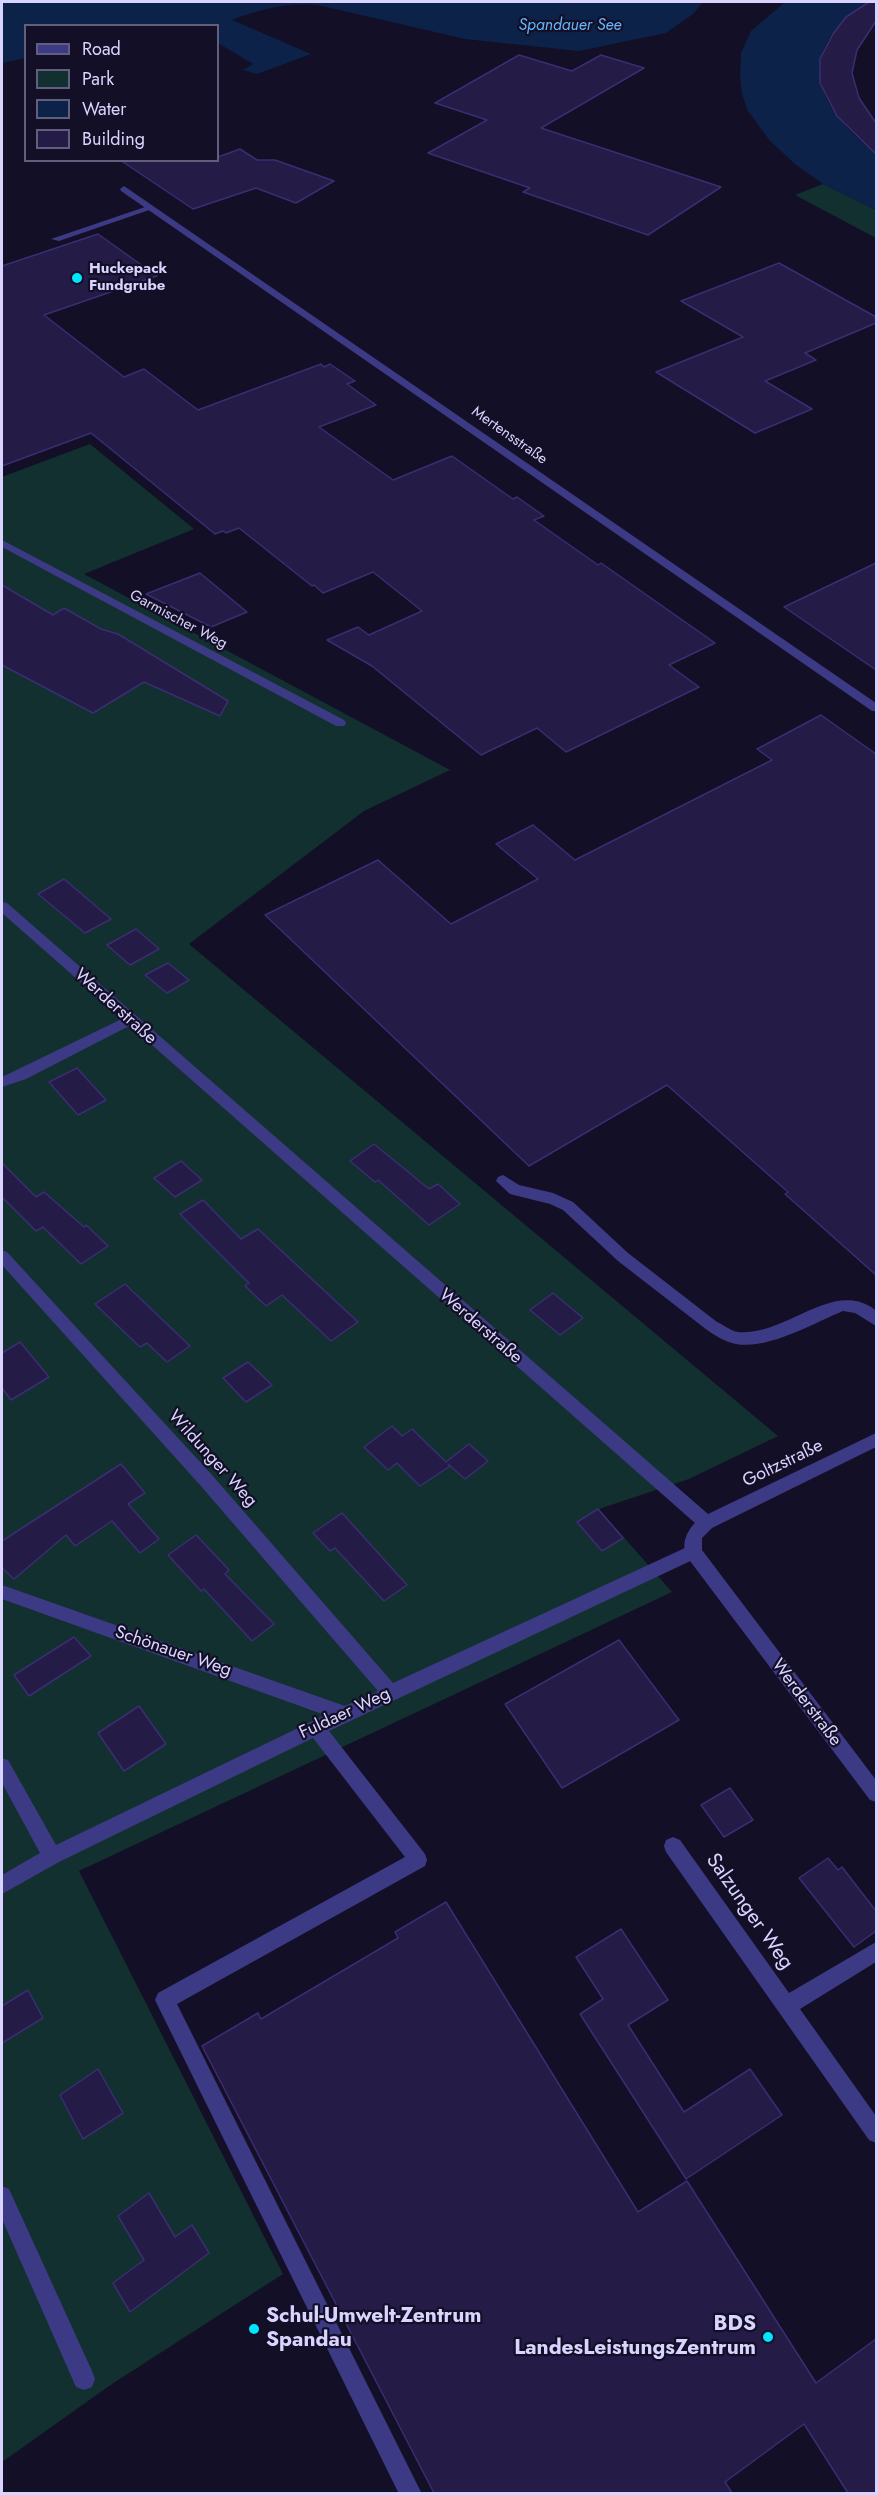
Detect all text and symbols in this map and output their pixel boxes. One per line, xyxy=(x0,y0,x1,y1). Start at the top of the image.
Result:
water label: Spandauer See xyxy=(519,16,621,36)
legend xyxy=(24,24,219,162)
text: Road xyxy=(82,36,121,62)
text: Park xyxy=(82,66,114,92)
text: Water xyxy=(82,96,126,122)
text: Building xyxy=(82,126,145,152)
place label: Huckepack Fundgrube xyxy=(89,260,167,295)
marker: Huckepack Fundgrube xyxy=(70,271,84,285)
street label: Mertensstraße xyxy=(468,403,550,469)
street label: Garmischer Weg xyxy=(126,587,230,653)
street label: Werderstraße xyxy=(69,964,161,1050)
street label: Werderstraße xyxy=(434,1285,526,1369)
street label: Wildunger Weg xyxy=(163,1406,261,1512)
street label: Goltzstraße xyxy=(739,1435,827,1493)
street label: Schönauer Weg xyxy=(112,1622,234,1682)
street label: Werderstraße xyxy=(766,1655,846,1751)
street label: Fuldaer Weg xyxy=(296,1684,394,1744)
street label: Salzunger Weg xyxy=(700,1849,798,1975)
place label: Schul-Umwelt-Zentrum Spandau xyxy=(266,2304,482,2354)
place label: BDS LandesLeistungsZentrum xyxy=(514,2312,756,2362)
marker: Schul-Umwelt-Zentrum Spandau xyxy=(247,2322,261,2336)
marker: BDS LandesLeistungsZentrum xyxy=(761,2330,775,2344)

